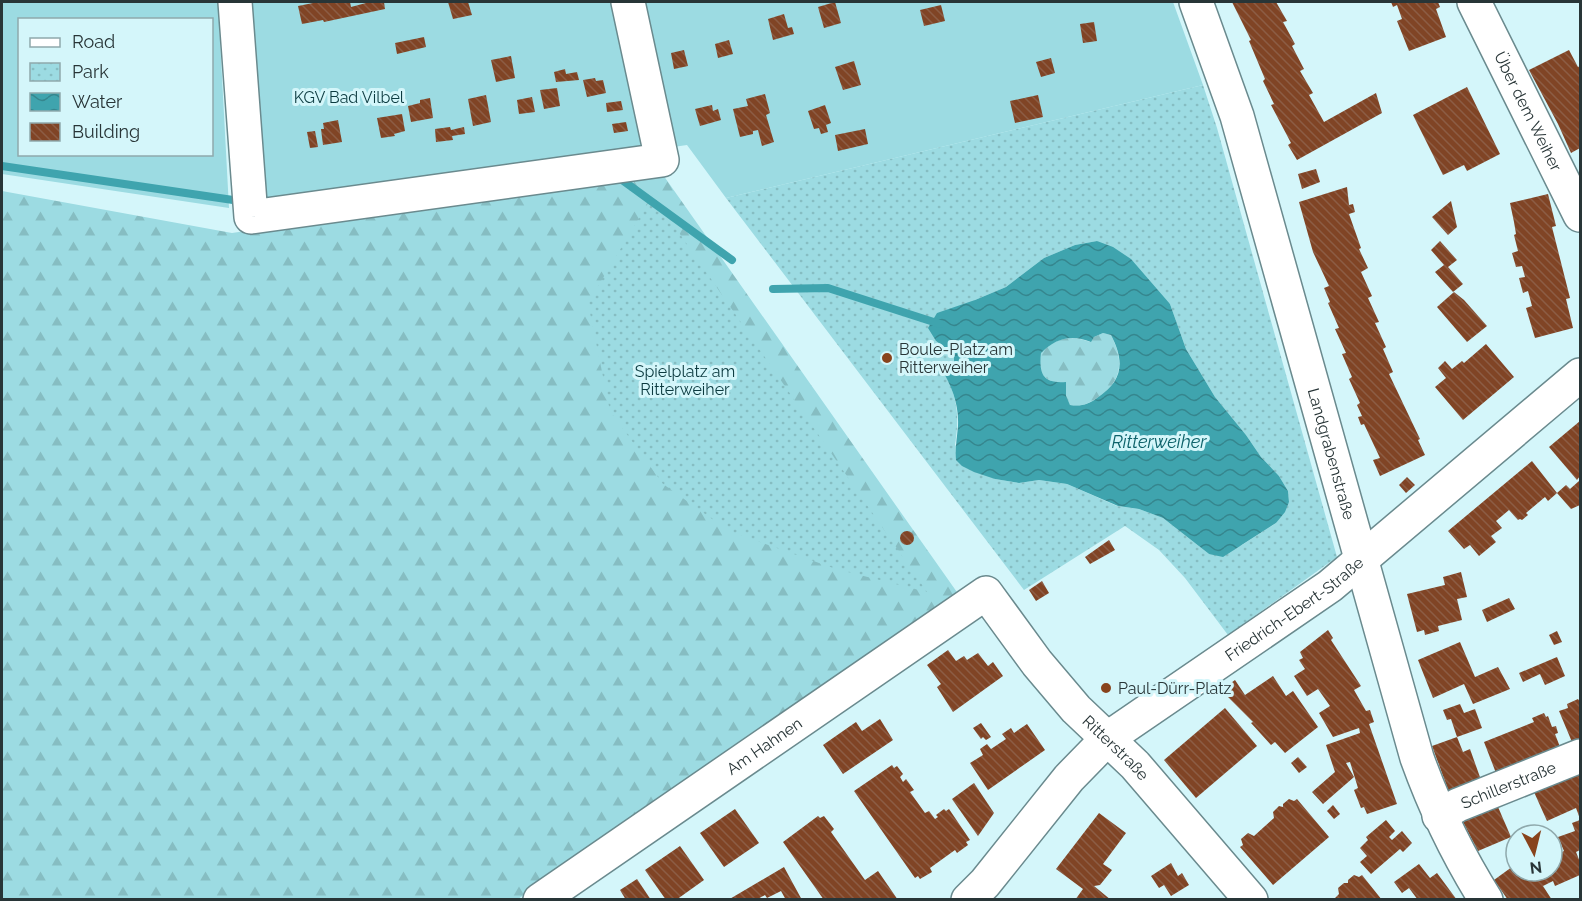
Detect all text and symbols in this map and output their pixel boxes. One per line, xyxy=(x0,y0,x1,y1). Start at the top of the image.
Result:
legend xyxy=(18,18,213,156)
text: Road xyxy=(72,31,115,52)
street label: Über dem Weiher xyxy=(1491,48,1566,175)
text: Park xyxy=(72,61,109,82)
park label: KGV Bad Vilbel xyxy=(294,88,405,107)
text: Water xyxy=(72,91,123,112)
text: Building xyxy=(72,121,140,142)
place label: Boule-Platz am Ritterweiher xyxy=(899,340,1013,377)
marker: Boule-Platz am Ritterweiher xyxy=(880,351,894,365)
park label: Spielplatz am Ritterweiher xyxy=(635,362,735,399)
street label: Landgrabenstraße xyxy=(1304,386,1359,522)
water label: Ritterweiher xyxy=(1111,431,1207,452)
street label: Friedrich-Ebert-Straße xyxy=(1221,553,1367,665)
place label: Paul-Dürr-Platz xyxy=(1118,679,1232,698)
marker: Paul-Dürr-Platz xyxy=(1099,681,1113,695)
street label: Ritterstraße xyxy=(1079,711,1153,784)
street label: Am Hahnen xyxy=(723,713,805,778)
street label: Schillerstraße xyxy=(1458,757,1558,812)
north arrow xyxy=(1504,823,1564,883)
text: N xyxy=(1529,857,1543,878)

